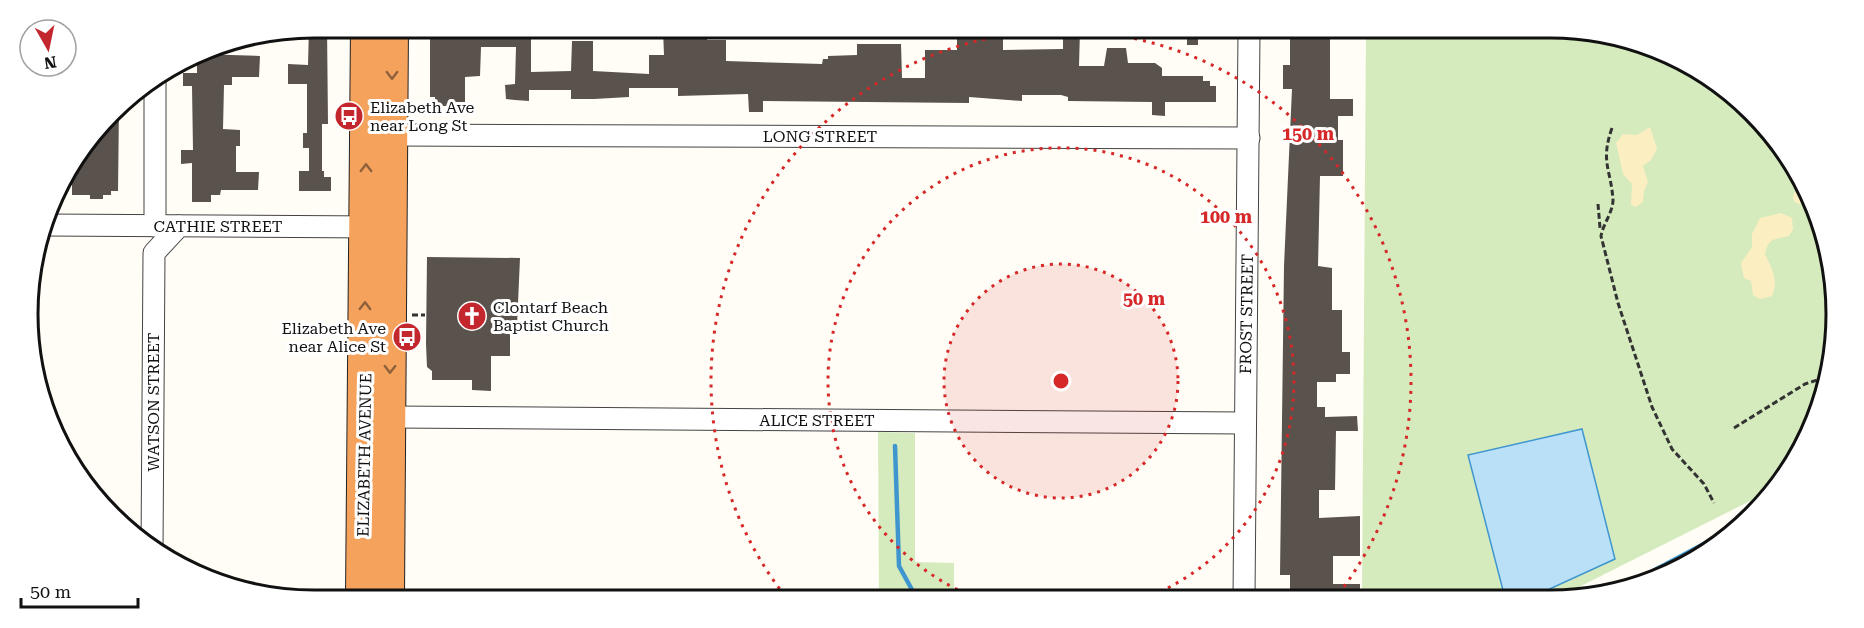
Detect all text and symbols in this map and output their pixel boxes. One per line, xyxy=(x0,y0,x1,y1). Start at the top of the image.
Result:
north arrow xyxy=(18,18,78,78)
text: N xyxy=(43,52,58,73)
one-way arrow xyxy=(386,71,398,80)
place label: Elizabeth Ave near Long St xyxy=(370,98,475,135)
bus stop icon: Elizabeth Ave near Long St xyxy=(333,100,365,132)
text: 150 m xyxy=(1282,123,1335,144)
street label: LONG STREET xyxy=(763,127,878,146)
one-way arrow xyxy=(360,163,372,172)
text: 100 m xyxy=(1200,206,1253,227)
street label: CATHIE STREET xyxy=(153,217,283,236)
street label: FROST STREET xyxy=(1236,253,1257,374)
text: 50 m xyxy=(1123,288,1166,309)
place label: Clontarf Beach Baptist Church xyxy=(493,298,609,335)
church icon: Clontarf Beach Baptist Church xyxy=(456,300,488,332)
one-way arrow xyxy=(359,302,371,311)
place label: Elizabeth Ave near Alice St xyxy=(282,319,386,356)
bus stop icon: Elizabeth Ave near Alice St xyxy=(391,321,423,353)
street label: WATSON STREET xyxy=(144,332,163,471)
one-way arrow xyxy=(384,365,396,374)
centre of rings xyxy=(1051,371,1071,391)
street label: ELIZABETH AVENUE xyxy=(354,373,375,537)
street label: ALICE STREET xyxy=(759,411,875,430)
scale bar xyxy=(21,571,138,609)
text: 50 m xyxy=(30,581,71,602)

